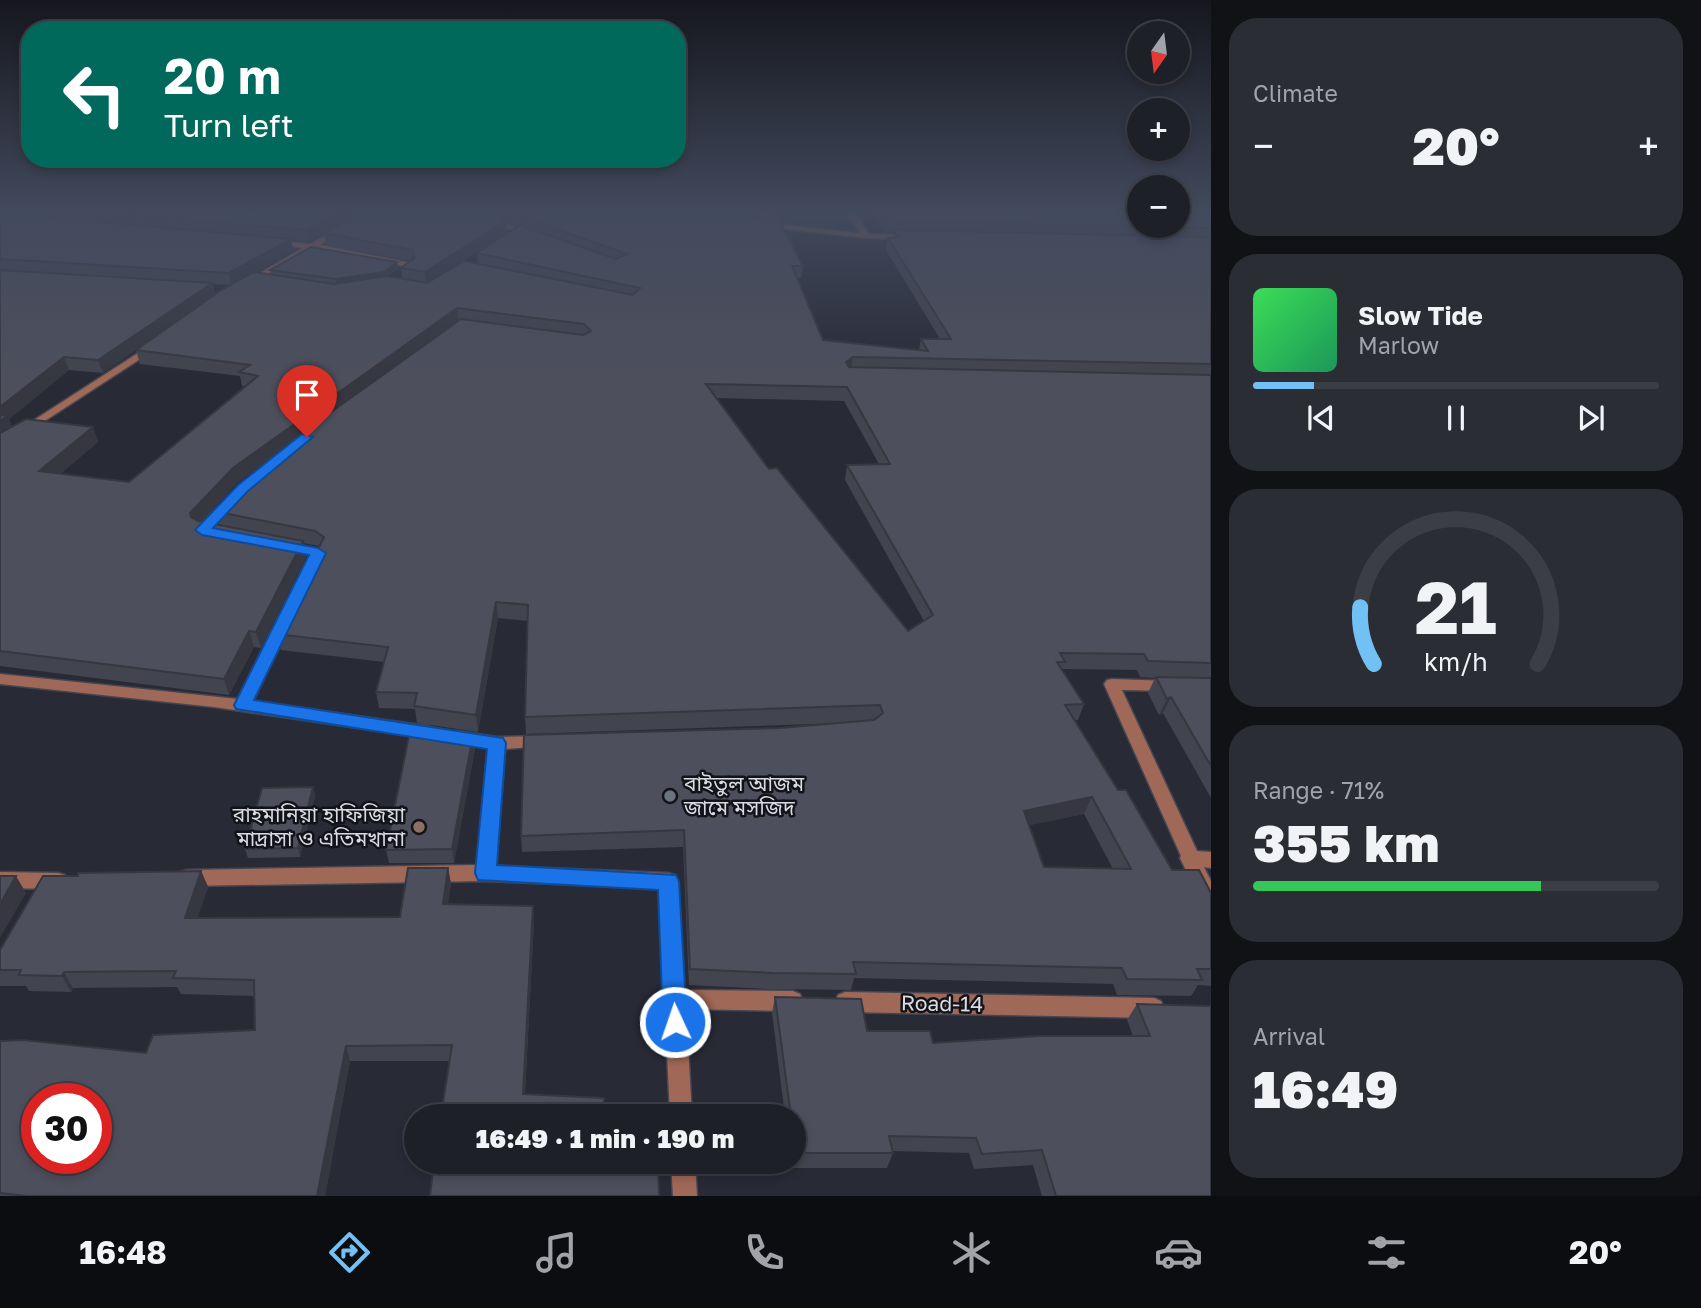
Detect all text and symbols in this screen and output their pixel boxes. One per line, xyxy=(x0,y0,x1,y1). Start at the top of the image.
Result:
north arrow xyxy=(1127,21,1190,84)
map controls xyxy=(1127,21,1190,238)
text: 20 m xyxy=(164,46,281,105)
icon: left xyxy=(49,49,140,140)
text: Climate xyxy=(1253,79,1338,107)
button: + xyxy=(1127,98,1190,161)
text: Turn left xyxy=(164,106,293,144)
text: 20° xyxy=(1413,114,1499,176)
text: − xyxy=(1253,123,1274,168)
text: + xyxy=(1638,123,1659,168)
button: − xyxy=(1127,175,1190,238)
text: Slow Tide xyxy=(1358,300,1483,331)
text: Marlow xyxy=(1358,331,1439,359)
pin xyxy=(277,365,337,437)
icon: arrive xyxy=(288,376,326,414)
icon: previous xyxy=(1302,399,1340,437)
icon: pause xyxy=(1437,399,1475,437)
icon: next xyxy=(1572,399,1610,437)
text: 21 xyxy=(1415,563,1497,650)
text: km/h xyxy=(1424,646,1488,677)
place label: বাইতুল আজম জামে মসজিদ xyxy=(683,770,805,820)
text: Range · 71% xyxy=(1253,776,1384,804)
marker: বাইতুল আজম জামে মসজিদ xyxy=(662,788,678,804)
place label: রাহমানিয়া হাফিজিয়া মাদ্রাসা ও এতিমখানা xyxy=(232,801,405,851)
text: 355 km xyxy=(1253,811,1440,873)
marker: রাহমানিয়া হাফিজিয়া মাদ্রাসা ও এতিমখানা xyxy=(411,819,427,835)
position arrow xyxy=(638,985,712,1059)
street label: Road-14 xyxy=(901,989,983,1017)
text: Arrival xyxy=(1253,1022,1325,1050)
text: 16:49 xyxy=(1253,1057,1398,1119)
speed limit sign: 30 xyxy=(21,1083,112,1174)
text: 16:49 · 1 min · 190 m xyxy=(476,1123,734,1154)
icon: directions xyxy=(325,1228,374,1277)
icon: music xyxy=(532,1228,581,1277)
icon: phone xyxy=(740,1228,789,1277)
icon: climate xyxy=(947,1228,996,1277)
icon: car xyxy=(1154,1228,1203,1277)
icon: filters xyxy=(1362,1228,1411,1277)
text: 16:48 xyxy=(79,1233,167,1271)
text: 20° xyxy=(1569,1233,1622,1271)

